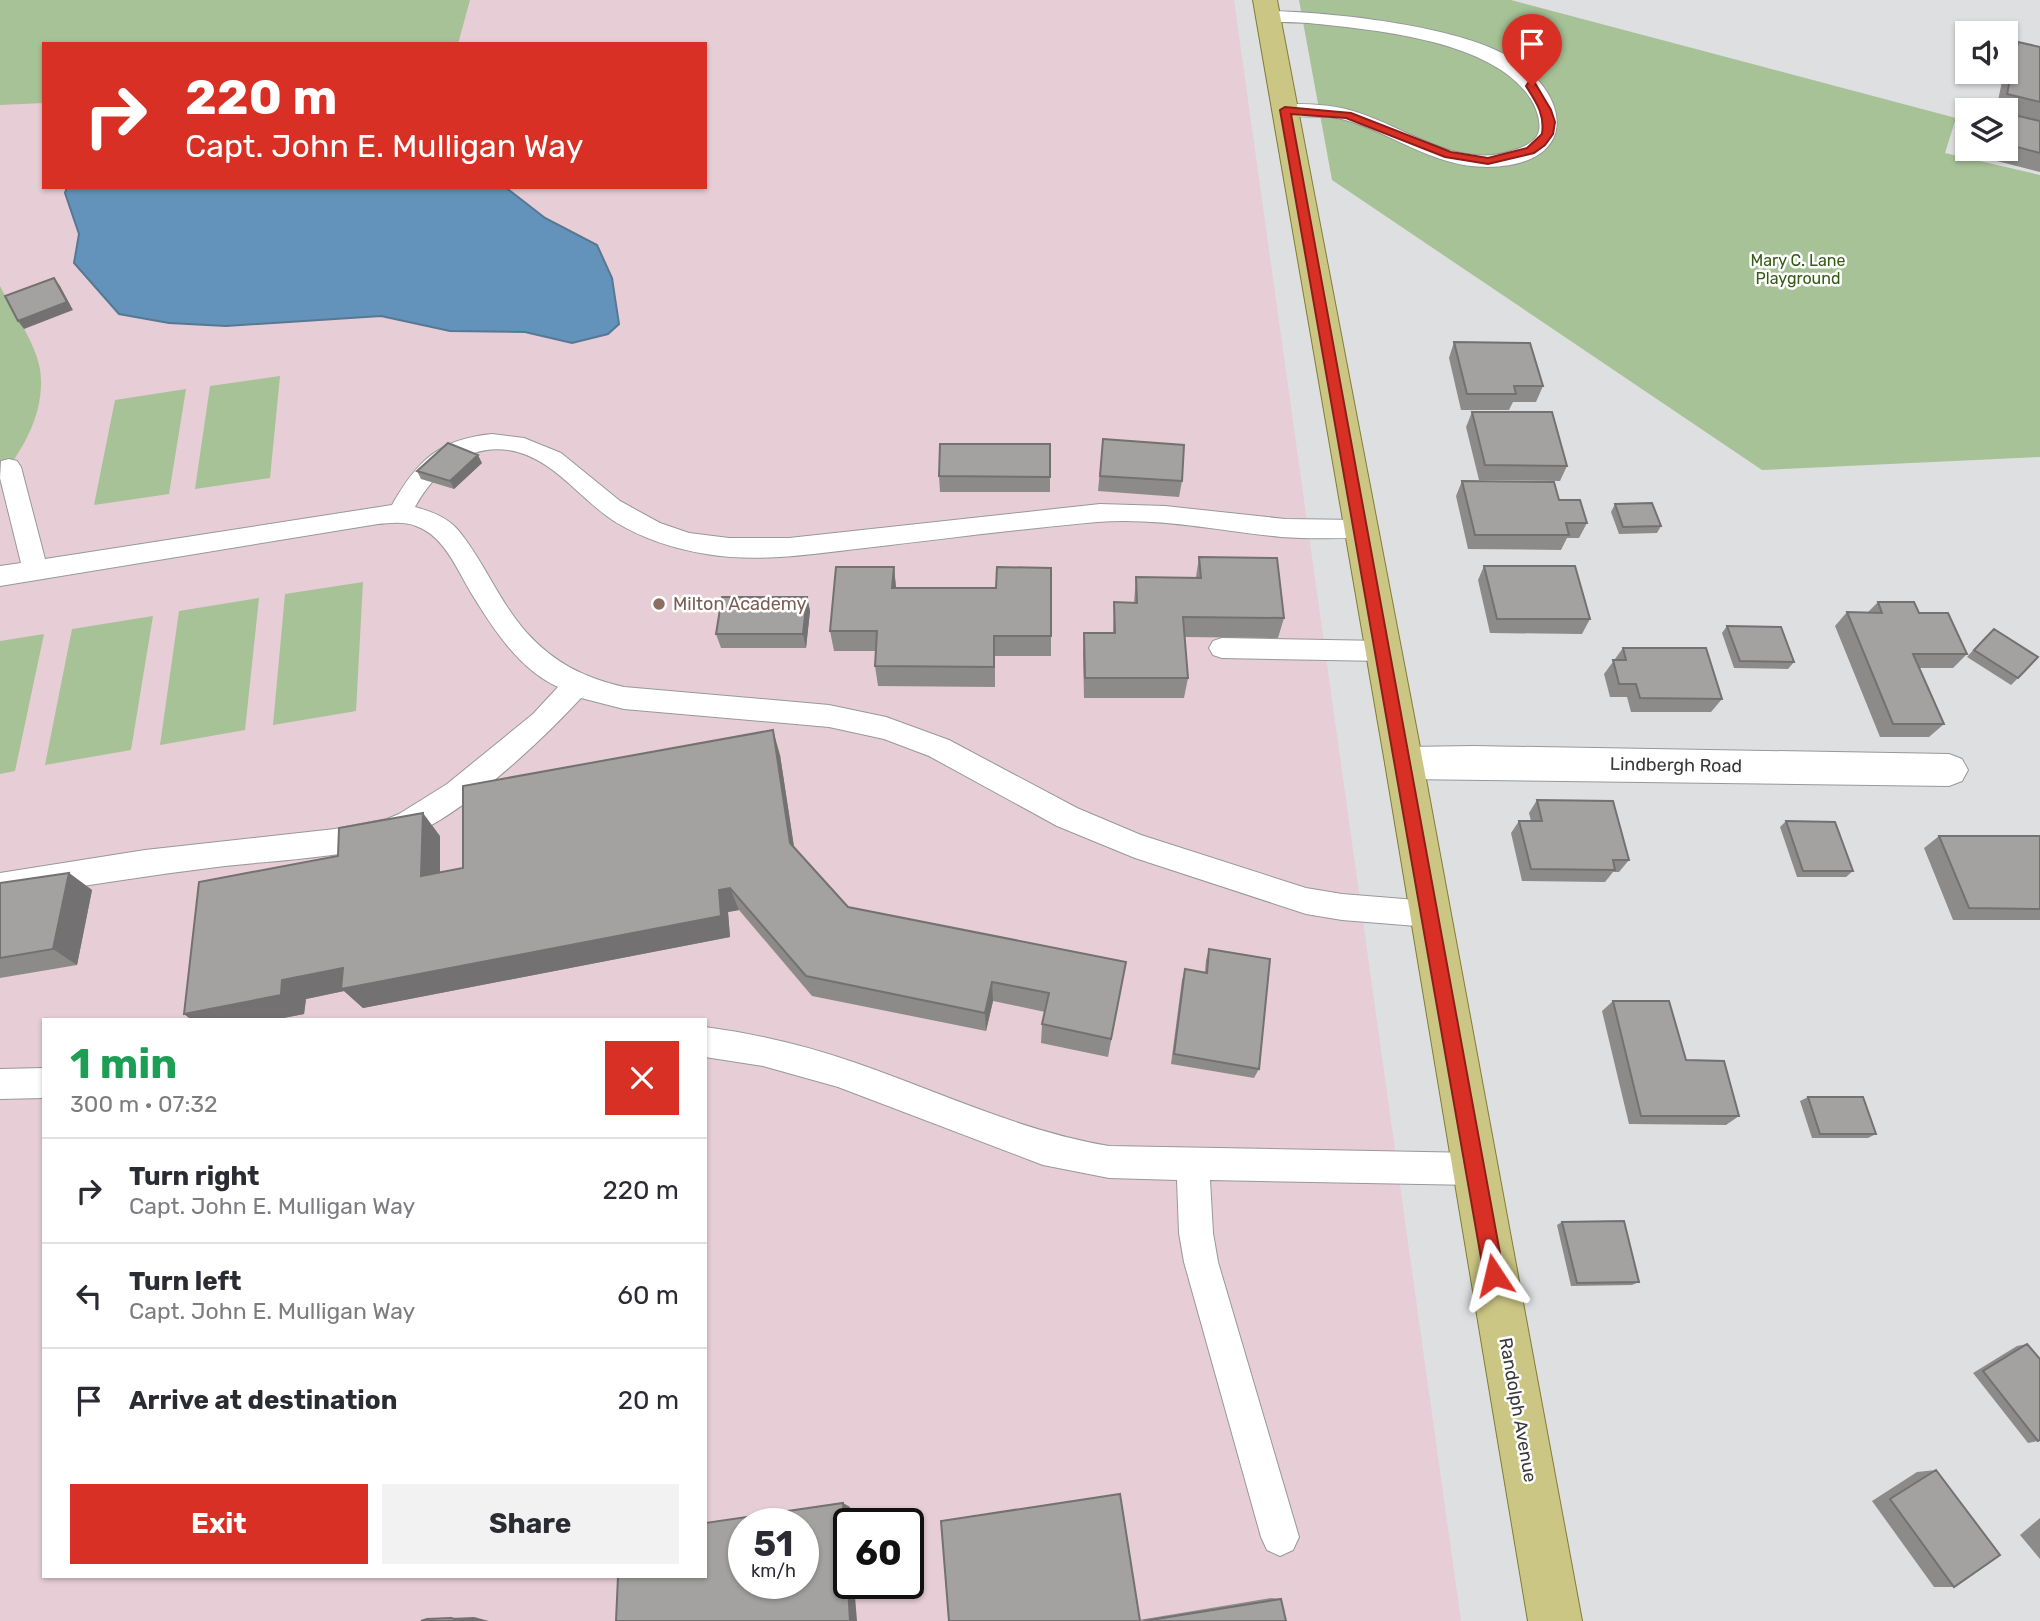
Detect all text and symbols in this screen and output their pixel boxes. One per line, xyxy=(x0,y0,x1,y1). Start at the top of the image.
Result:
pin xyxy=(1502,14,1562,86)
map controls xyxy=(1955,21,2018,161)
button: sound xyxy=(1955,21,2018,84)
icon: arrive xyxy=(1513,25,1551,63)
text: 220 m xyxy=(185,68,337,126)
icon: right xyxy=(70,70,161,161)
button: layers xyxy=(1955,98,2018,161)
text: Capt. John E. Mulligan Way xyxy=(185,127,583,165)
park label: Mary C. Lane Playground xyxy=(1751,251,1845,288)
place label: Milton Academy xyxy=(673,593,807,615)
marker: Milton Academy xyxy=(651,596,667,612)
street label: Lindbergh Road xyxy=(1610,753,1742,777)
text: 1 min xyxy=(70,1039,177,1089)
button: close xyxy=(605,1041,679,1115)
text: 300 m · 07:32 xyxy=(70,1090,218,1118)
text: Turn right xyxy=(129,1161,259,1192)
icon: right xyxy=(70,1172,108,1210)
text: 220 m xyxy=(602,1175,679,1206)
text: Capt. John E. Mulligan Way xyxy=(129,1192,415,1220)
position arrow xyxy=(1457,1238,1531,1312)
text: Turn left xyxy=(129,1266,241,1297)
icon: left xyxy=(70,1277,108,1315)
text: 60 m xyxy=(617,1280,679,1311)
text: Capt. John E. Mulligan Way xyxy=(129,1297,415,1325)
street label: Randolph Avenue xyxy=(1494,1336,1542,1484)
icon: arrive xyxy=(70,1382,108,1420)
text: Arrive at destination xyxy=(129,1385,397,1416)
text: 20 m xyxy=(618,1385,679,1416)
button: Exit xyxy=(70,1484,368,1564)
button: Share xyxy=(382,1484,679,1564)
speed limit sign: 60 xyxy=(833,1508,924,1599)
text: 51 xyxy=(754,1523,793,1565)
text: km/h xyxy=(751,1560,796,1582)

